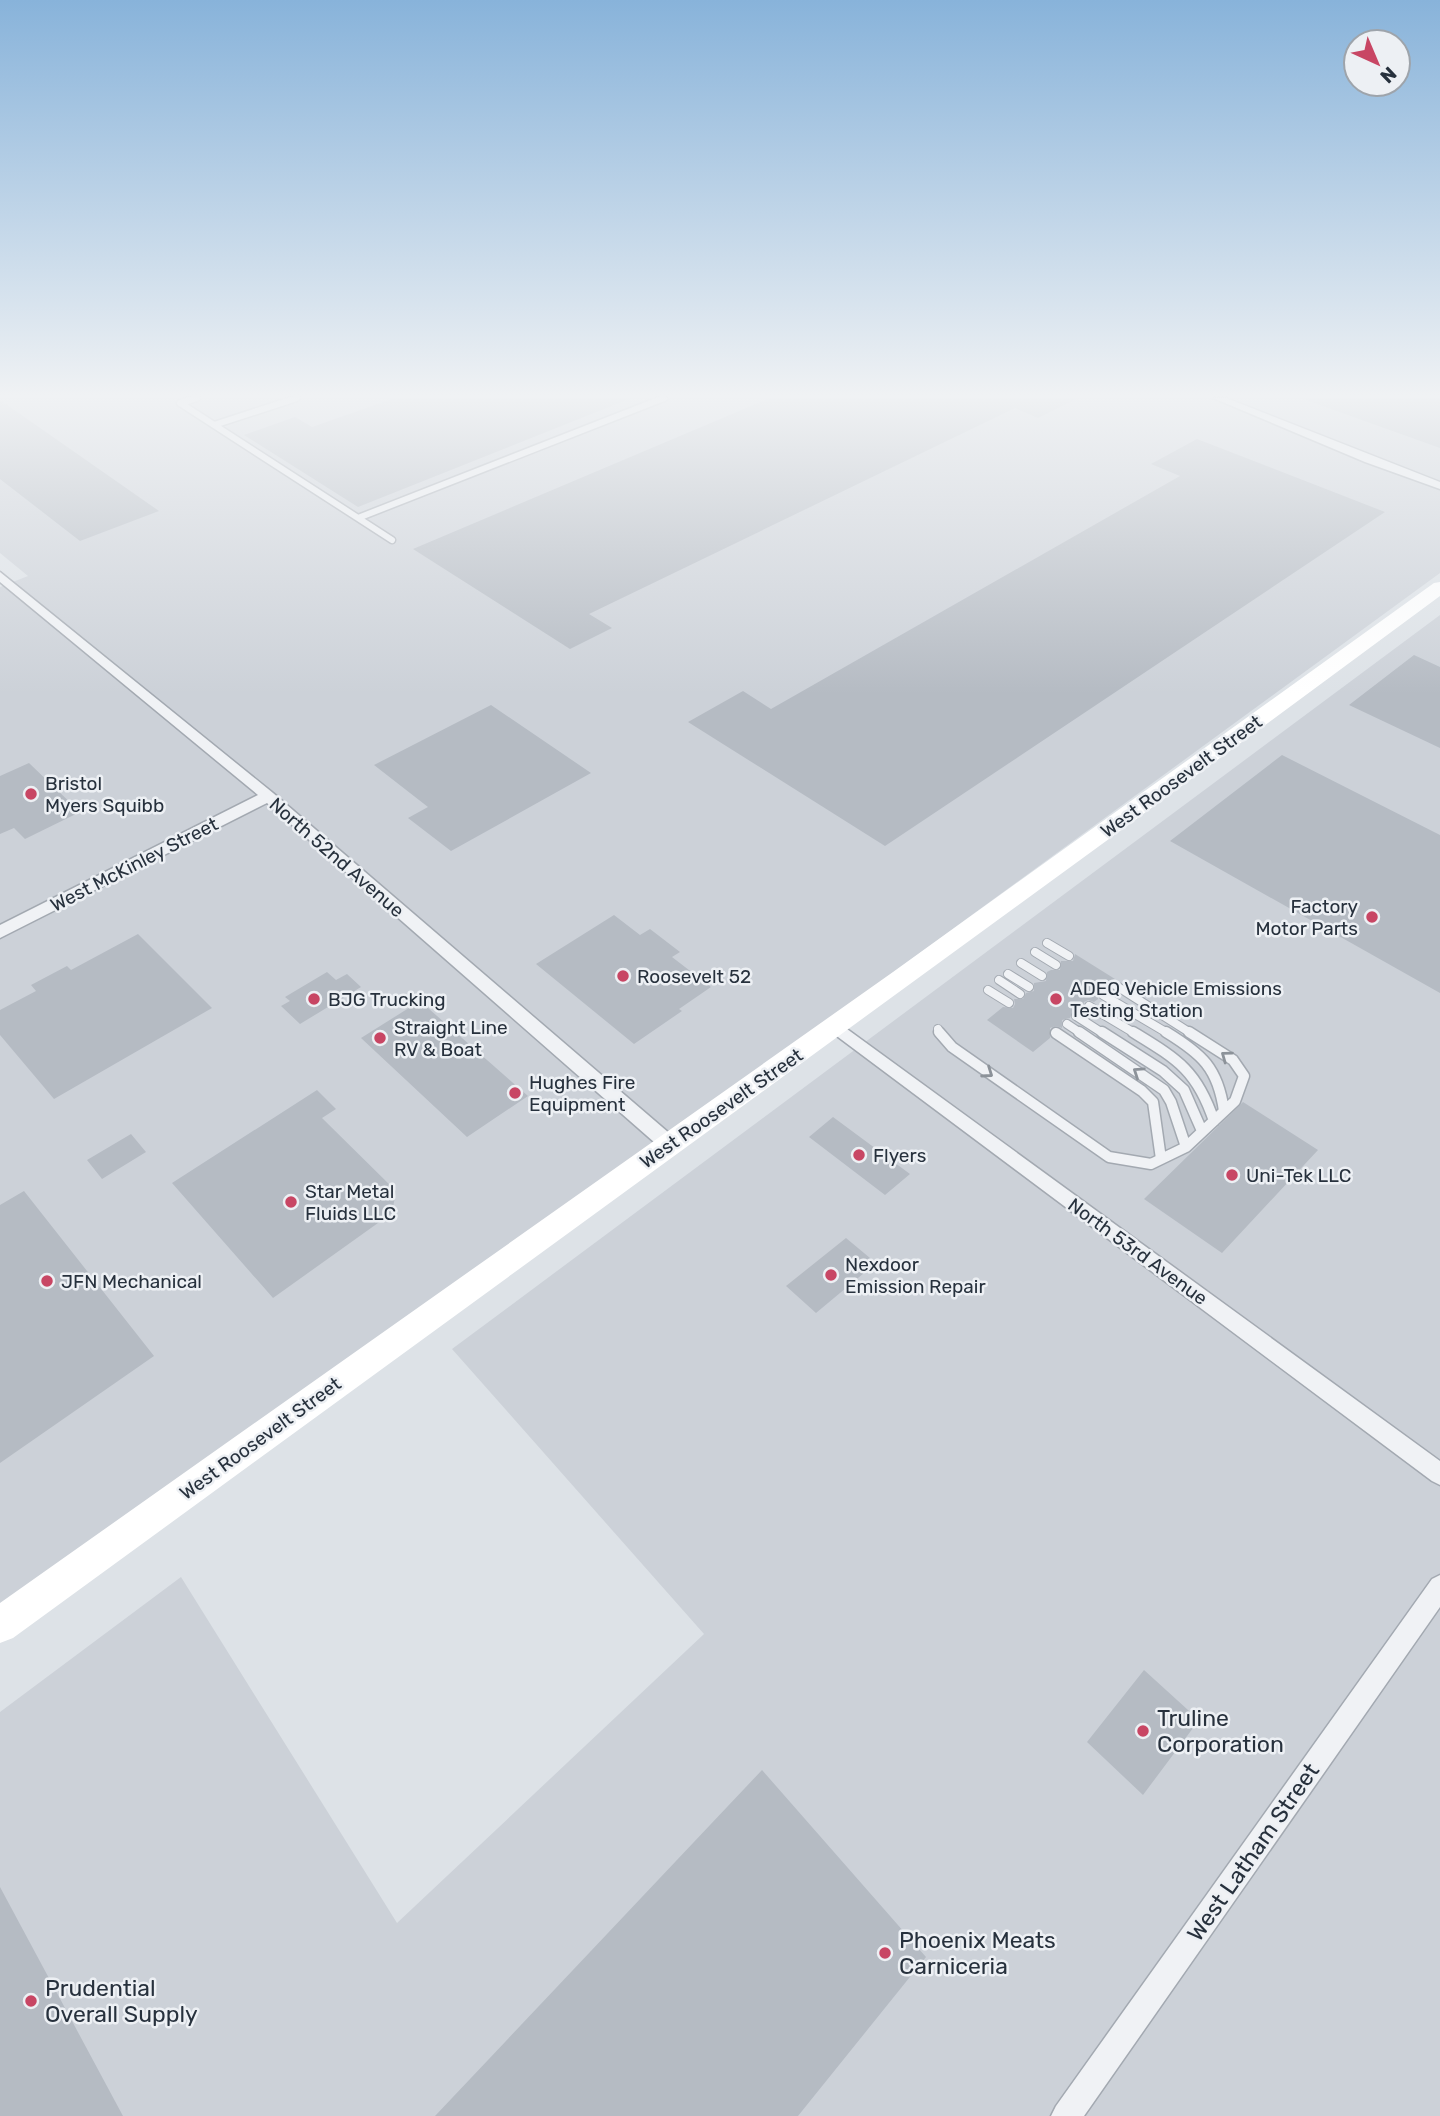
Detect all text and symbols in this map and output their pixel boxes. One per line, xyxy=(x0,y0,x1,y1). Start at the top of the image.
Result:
north arrow xyxy=(1342,28,1412,98)
text: N xyxy=(1376,62,1401,88)
street label: West Roosevelt Street xyxy=(1096,710,1267,843)
place label: Bristol Myers Squibb xyxy=(45,772,164,817)
marker: Bristol Myers Squibb xyxy=(23,786,39,802)
street label: North 52nd Avenue xyxy=(265,793,409,922)
street label: West McKinley Street xyxy=(47,812,222,917)
place label: Factory Motor Parts xyxy=(1255,895,1358,940)
marker: Factory Motor Parts xyxy=(1364,909,1380,925)
place label: Roosevelt 52 xyxy=(637,965,751,988)
marker: Roosevelt 52 xyxy=(615,968,631,984)
place label: ADEQ Vehicle Emissions Testing Station xyxy=(1070,977,1282,1022)
place label: BJG Trucking xyxy=(328,988,446,1011)
marker: BJG Trucking xyxy=(306,991,322,1007)
marker: ADEQ Vehicle Emissions Testing Station xyxy=(1048,991,1064,1007)
place label: Straight Line RV & Boat xyxy=(394,1016,508,1061)
marker: Straight Line RV & Boat xyxy=(372,1030,388,1046)
street label: West Roosevelt Street xyxy=(635,1043,808,1173)
one-way arrow xyxy=(1221,1052,1234,1064)
one-way arrow xyxy=(980,1065,993,1077)
one-way arrow xyxy=(1133,1068,1146,1080)
place label: Hughes Fire Equipment xyxy=(529,1071,635,1116)
marker: Hughes Fire Equipment xyxy=(507,1085,523,1101)
place label: Flyers xyxy=(873,1144,926,1167)
marker: Flyers xyxy=(851,1147,867,1163)
place label: Uni-Tek LLC xyxy=(1246,1164,1351,1187)
marker: Uni-Tek LLC xyxy=(1224,1167,1240,1183)
place label: Star Metal Fluids LLC xyxy=(305,1180,396,1225)
street label: North 53rd Avenue xyxy=(1064,1193,1212,1310)
marker: Star Metal Fluids LLC xyxy=(283,1194,299,1210)
place label: Nexdoor Emission Repair xyxy=(845,1253,986,1298)
marker: Nexdoor Emission Repair xyxy=(823,1267,839,1283)
place label: JFN Mechanical xyxy=(61,1270,202,1293)
marker: JFN Mechanical xyxy=(39,1273,55,1289)
street label: West Roosevelt Street xyxy=(175,1372,346,1505)
place label: Truline Corporation xyxy=(1157,1704,1284,1758)
marker: Truline Corporation xyxy=(1135,1723,1151,1739)
street label: West Latham Street xyxy=(1181,1758,1325,1946)
place label: Phoenix Meats Carniceria xyxy=(899,1926,1056,1980)
marker: Phoenix Meats Carniceria xyxy=(877,1945,893,1961)
place label: Prudential Overall Supply xyxy=(45,1974,198,2028)
marker: Prudential Overall Supply xyxy=(23,1993,39,2009)

